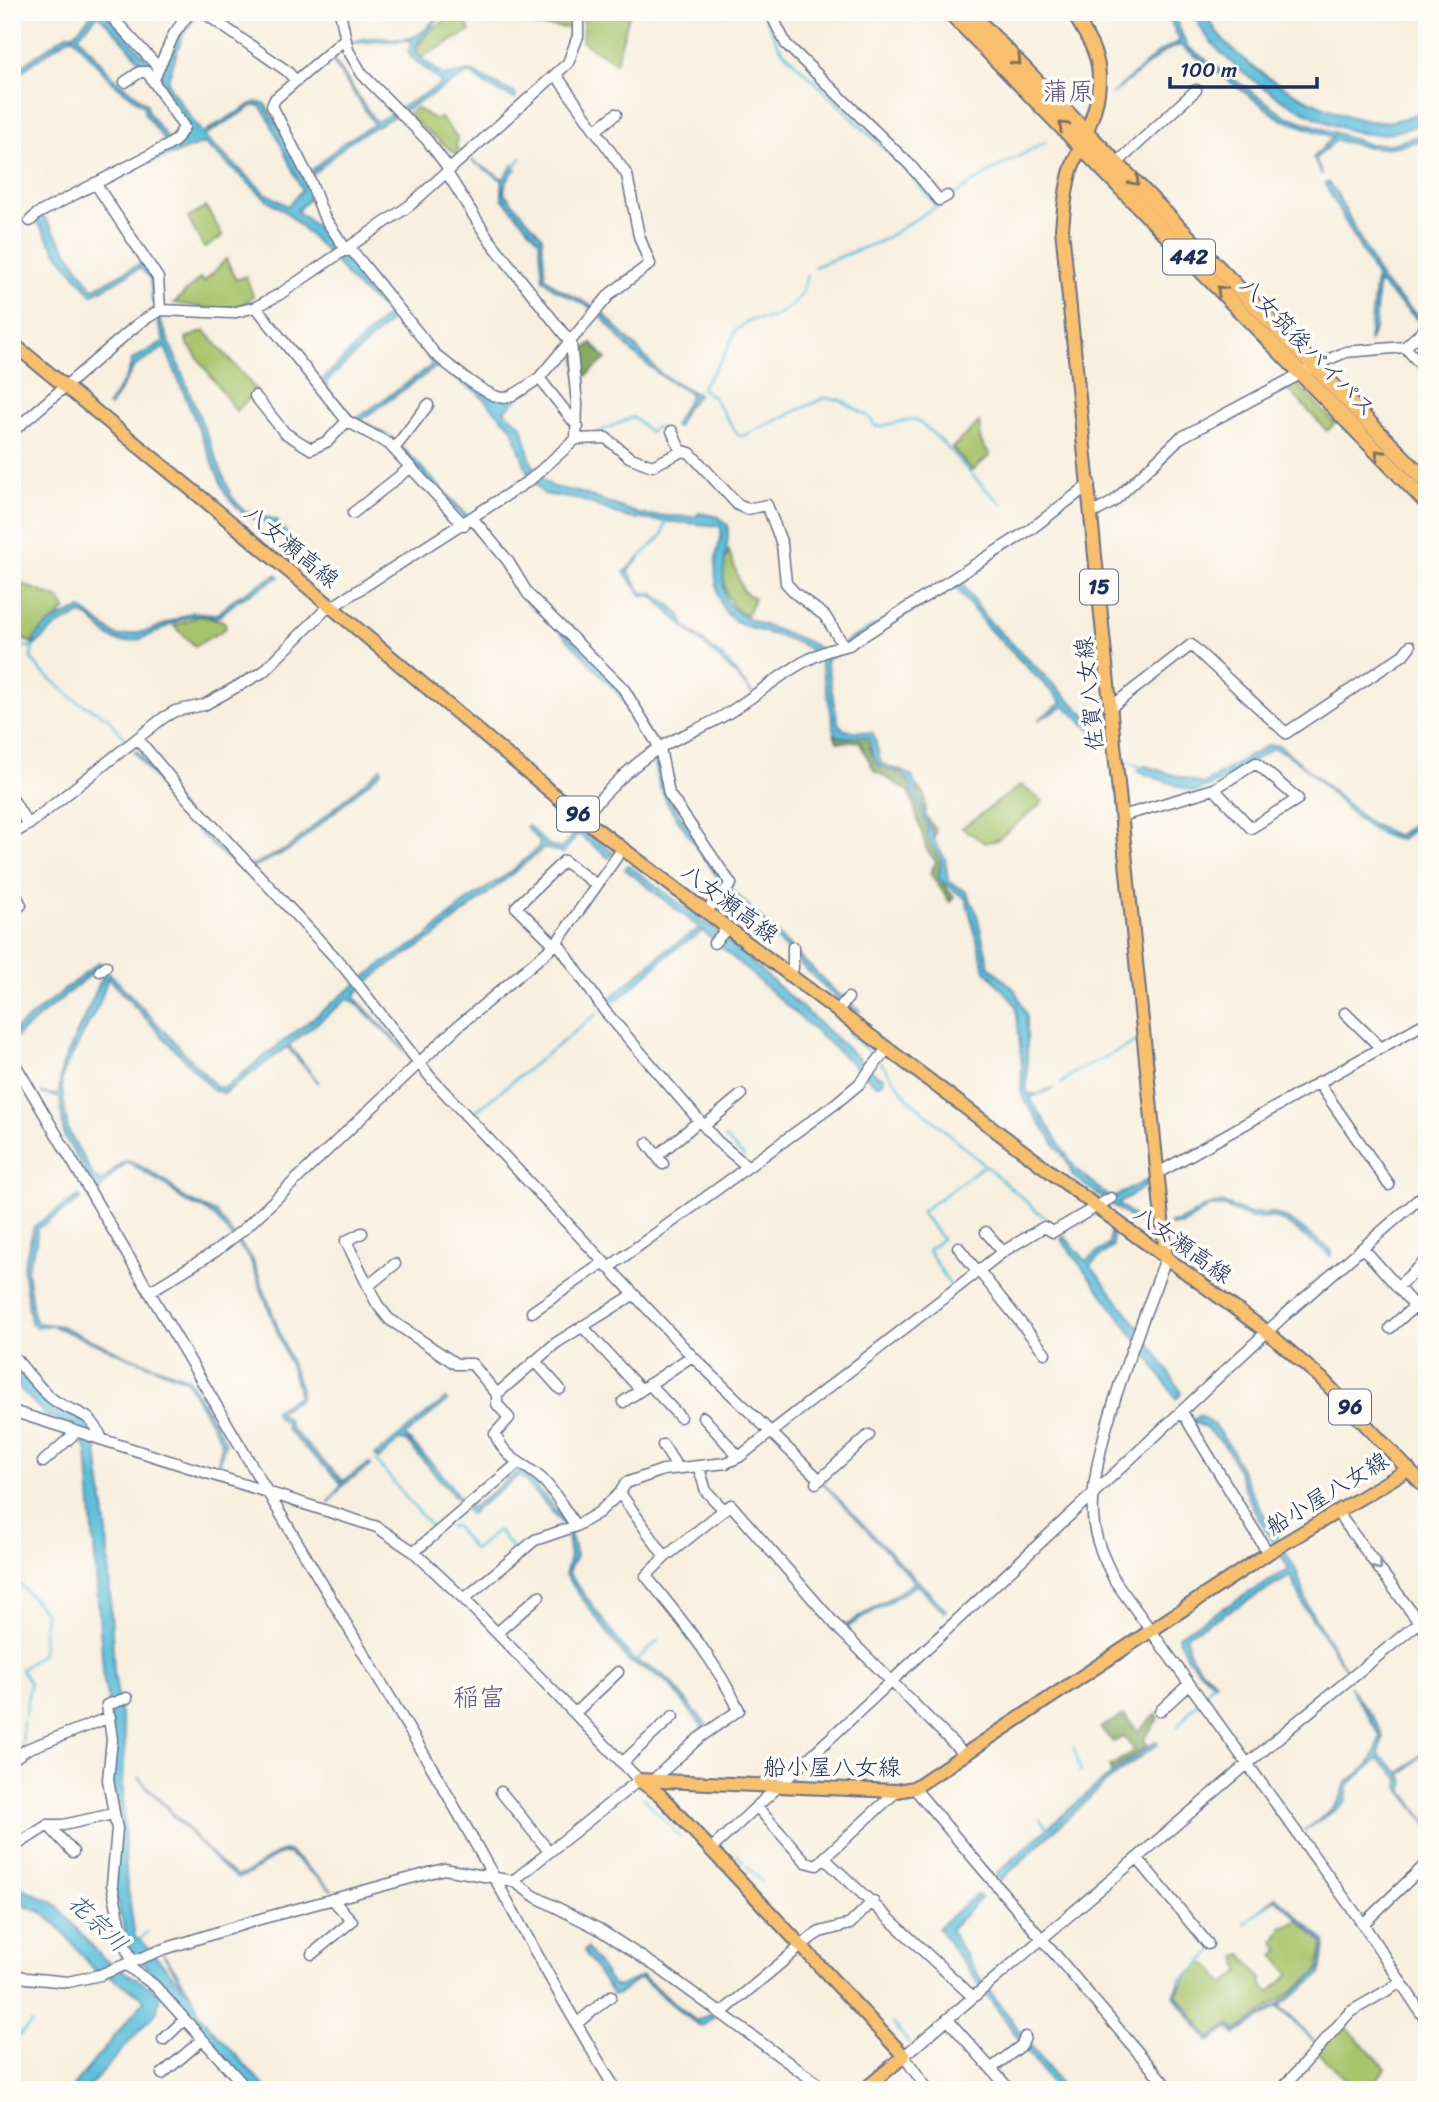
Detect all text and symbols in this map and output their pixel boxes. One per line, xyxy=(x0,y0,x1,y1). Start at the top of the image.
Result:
scale bar xyxy=(1170,46,1316,90)
text: 100 m xyxy=(1180,51,1237,89)
one-way arrow xyxy=(1009,52,1022,65)
district label: 蒲原 xyxy=(1042,68,1094,114)
one-way arrow xyxy=(1059,122,1072,135)
one-way arrow xyxy=(1126,173,1139,186)
road number: 442 xyxy=(1163,240,1215,274)
street label: 八女筑後バイパス xyxy=(1229,267,1386,428)
one-way arrow xyxy=(1217,285,1230,298)
one-way arrow xyxy=(1375,449,1388,462)
street label: 八女瀬高線 xyxy=(234,494,349,599)
road number: 15 xyxy=(1080,570,1118,604)
street label: 佐賀八女線 xyxy=(1063,635,1116,753)
road number: 96 xyxy=(557,796,599,832)
street label: 八女瀬高線 xyxy=(671,852,788,954)
street label: 八女瀬高線 xyxy=(1124,1194,1241,1295)
road number: 96 xyxy=(1329,1390,1371,1424)
street label: 船小屋八女線 xyxy=(1258,1440,1397,1547)
one-way arrow xyxy=(1369,1559,1382,1571)
district label: 稲富 xyxy=(453,1674,505,1720)
street label: 船小屋八女線 xyxy=(763,1747,901,1788)
water label: 花宗川 xyxy=(58,1883,138,1963)

